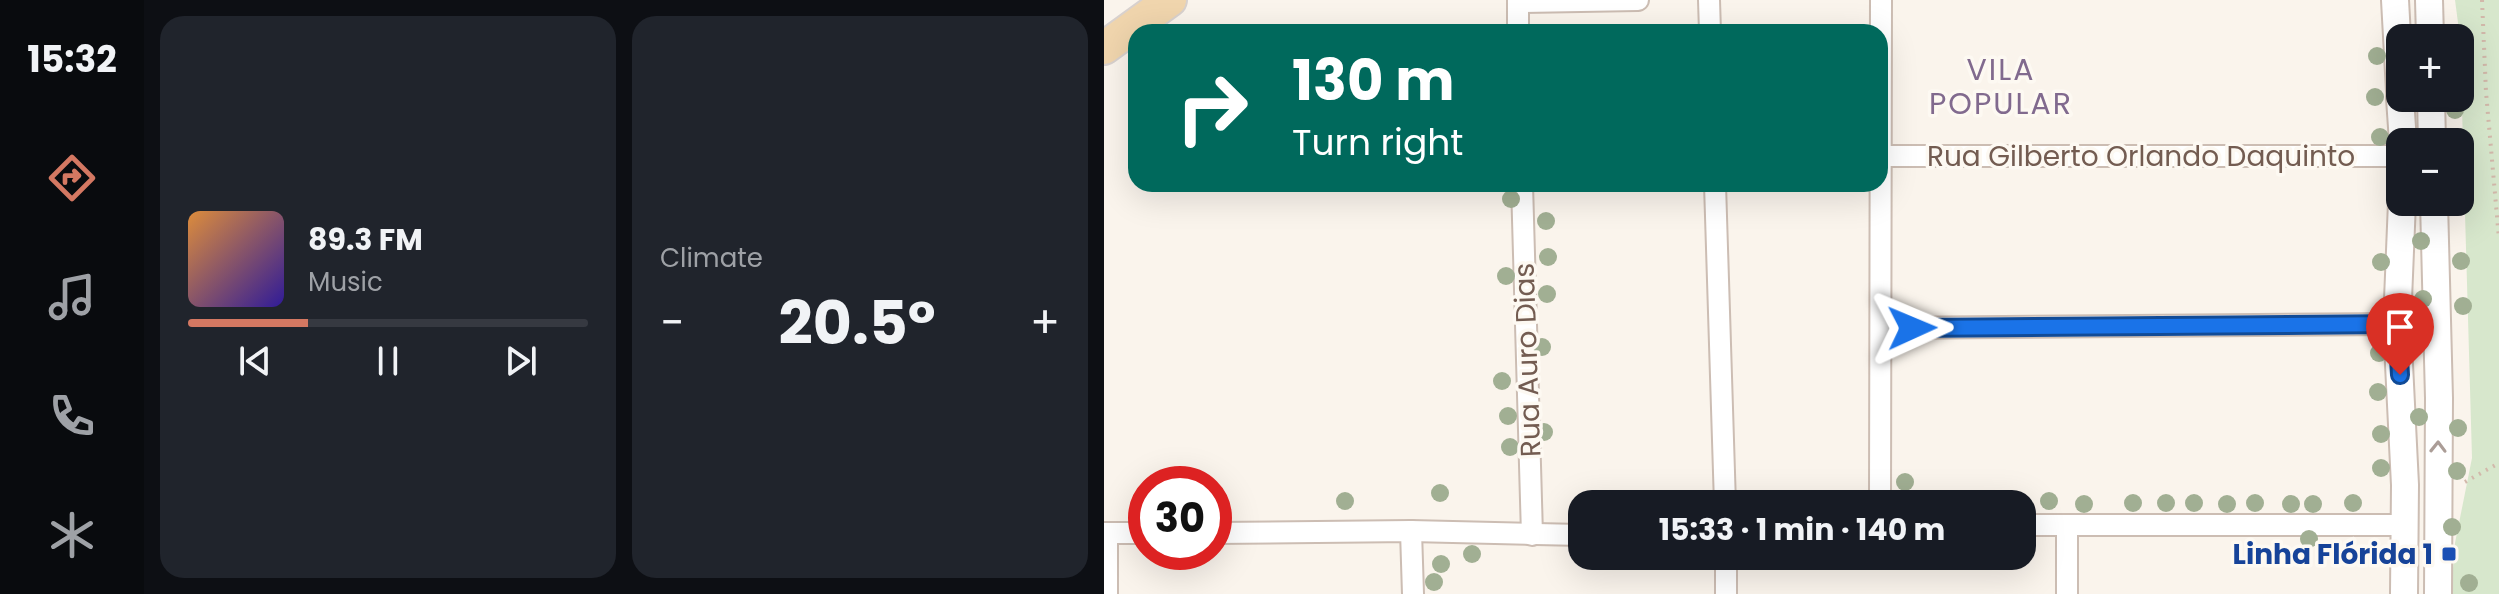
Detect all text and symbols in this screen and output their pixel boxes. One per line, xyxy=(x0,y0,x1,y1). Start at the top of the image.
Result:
map controls xyxy=(2386,24,2474,216)
button: + xyxy=(2386,24,2474,112)
text: 15:32 xyxy=(27,34,117,85)
text: 130 m xyxy=(1292,41,1455,120)
district label: VILA POPULAR xyxy=(1929,48,2073,125)
icon: right xyxy=(1160,56,1264,160)
text: Turn right xyxy=(1292,117,1463,168)
button: − xyxy=(2386,128,2474,216)
street label: Rua Gilberto Orlando Daquinto xyxy=(1927,137,2355,176)
icon: directions xyxy=(44,150,100,206)
text: 89.3 FM xyxy=(308,218,423,261)
text: Climate xyxy=(660,240,763,276)
street label: Rua Auro Dias xyxy=(1505,262,1550,458)
text: Music xyxy=(308,264,383,300)
icon: music xyxy=(44,269,100,325)
text: 20.5° xyxy=(779,281,936,365)
position arrow xyxy=(1870,286,1954,370)
text: − xyxy=(660,292,684,353)
text: + xyxy=(1030,292,1060,353)
pin xyxy=(2366,293,2434,375)
icon: arrive xyxy=(2378,305,2422,349)
icon: previous xyxy=(233,339,277,383)
icon: pause xyxy=(366,339,410,383)
icon: next xyxy=(499,339,543,383)
icon: phone xyxy=(44,388,100,444)
one-way arrow xyxy=(2430,440,2447,453)
speed limit sign: 30 xyxy=(1128,466,1232,570)
icon: climate xyxy=(44,507,100,563)
text: 15:33 · 1 min · 140 m xyxy=(1659,508,1945,551)
place label: Linha Flórida 1 xyxy=(2233,535,2433,574)
marker: Linha Flórida 1 xyxy=(2440,545,2458,563)

